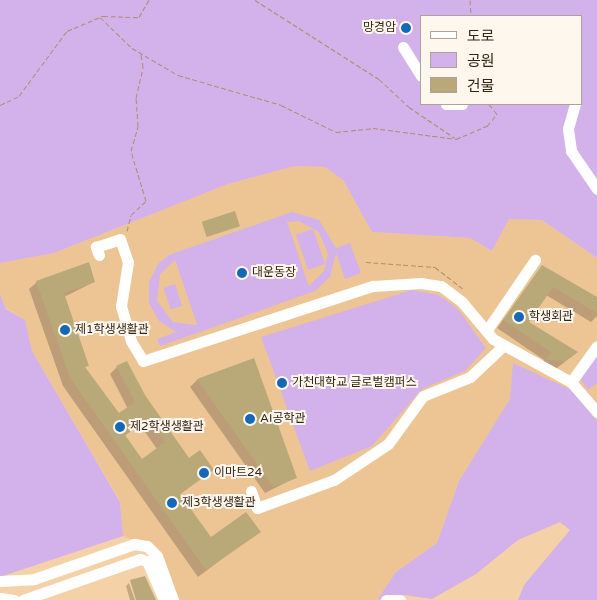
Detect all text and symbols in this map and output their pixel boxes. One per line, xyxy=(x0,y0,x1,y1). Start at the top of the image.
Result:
legend xyxy=(420,15,582,105)
place label: 망경암 xyxy=(363,21,396,35)
marker: 망경암 xyxy=(400,22,412,34)
text: 도로 xyxy=(467,27,495,45)
text: 공원 xyxy=(467,52,495,70)
text: 건물 xyxy=(467,77,495,95)
place label: 대운동장 xyxy=(252,266,296,280)
marker: 대운동장 xyxy=(236,267,248,279)
place label: 학생회관 xyxy=(529,310,573,324)
marker: 학생회관 xyxy=(513,311,525,323)
place label: 제1학생생활관 xyxy=(75,323,149,337)
marker: 제1학생생활관 xyxy=(59,324,71,336)
place label: 가천대학교 글로벌캠퍼스 xyxy=(292,376,417,390)
marker: 가천대학교 글로벌캠퍼스 xyxy=(276,377,288,389)
place label: AI공학관 xyxy=(260,412,305,426)
marker: AI공학관 xyxy=(244,413,256,425)
place label: 제2학생생활관 xyxy=(130,420,204,434)
marker: 제2학생생활관 xyxy=(114,421,126,433)
place label: 이마트24 xyxy=(214,466,262,480)
marker: 이마트24 xyxy=(198,467,210,479)
place label: 제3학생생활관 xyxy=(182,496,256,510)
marker: 제3학생생활관 xyxy=(166,497,178,509)

